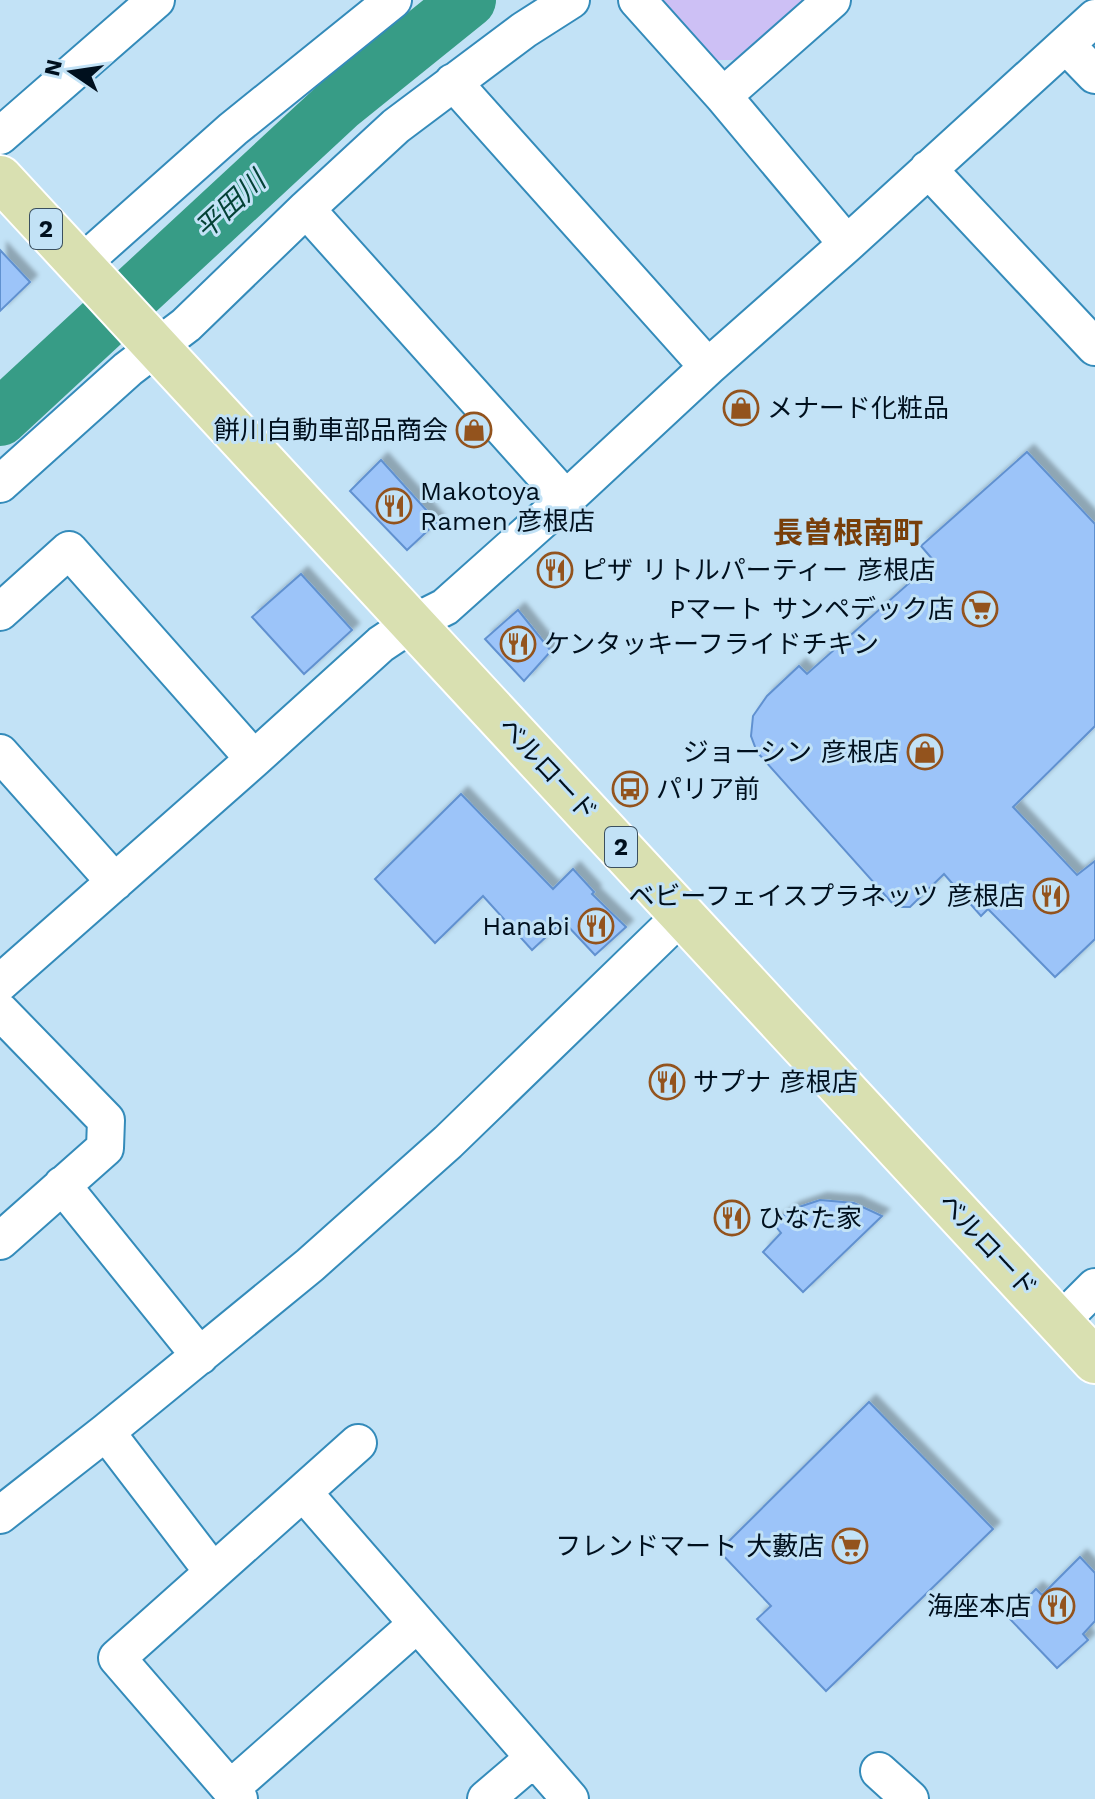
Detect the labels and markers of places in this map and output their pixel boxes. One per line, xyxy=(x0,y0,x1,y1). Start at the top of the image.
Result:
shop icon: メナード化粧品 xyxy=(722,389,760,427)
place label: メナード化粧品 xyxy=(767,393,949,423)
shop icon: 餅川自動車部品商会 xyxy=(455,411,493,449)
place label: 餅川自動車部品商会 xyxy=(214,415,448,445)
place label: Makotoya Ramen 彦根店 xyxy=(420,476,595,536)
restaurant icon: Makotoya Ramen 彦根店 xyxy=(375,487,413,525)
restaurant icon: ピザ リトルパーティー 彦根店 xyxy=(536,551,574,589)
place label: ピザ リトルパーティー 彦根店 xyxy=(581,555,935,585)
supermarket icon: Pマート サンペデック店 xyxy=(961,590,999,628)
place label: Pマート サンペデック店 xyxy=(669,594,954,624)
restaurant icon: ケンタッキーフライドチキン xyxy=(499,625,537,663)
place label: ケンタッキーフライドチキン xyxy=(544,629,879,659)
shop icon: ジョーシン 彦根店 xyxy=(906,733,944,771)
place label: ジョーシン 彦根店 xyxy=(683,737,899,767)
bus stop icon: パリア前 xyxy=(611,770,649,808)
place label: パリア前 xyxy=(656,774,760,804)
restaurant icon: ベビーフェイスプラネッツ 彦根店 xyxy=(1032,877,1070,915)
place label: ベビーフェイスプラネッツ 彦根店 xyxy=(628,881,1025,911)
restaurant icon: Hanabi xyxy=(577,907,615,945)
place label: Hanabi xyxy=(482,911,570,941)
restaurant icon: サプナ 彦根店 xyxy=(648,1063,686,1101)
place label: サプナ 彦根店 xyxy=(693,1067,858,1097)
restaurant icon: ひなた家 xyxy=(713,1199,751,1237)
place label: ひなた家 xyxy=(758,1203,862,1233)
supermarket icon: フレンドマート 大藪店 xyxy=(831,1527,869,1565)
place label: フレンドマート 大藪店 xyxy=(555,1531,824,1561)
restaurant icon: 海座本店 xyxy=(1038,1587,1076,1625)
place label: 海座本店 xyxy=(927,1591,1031,1621)

